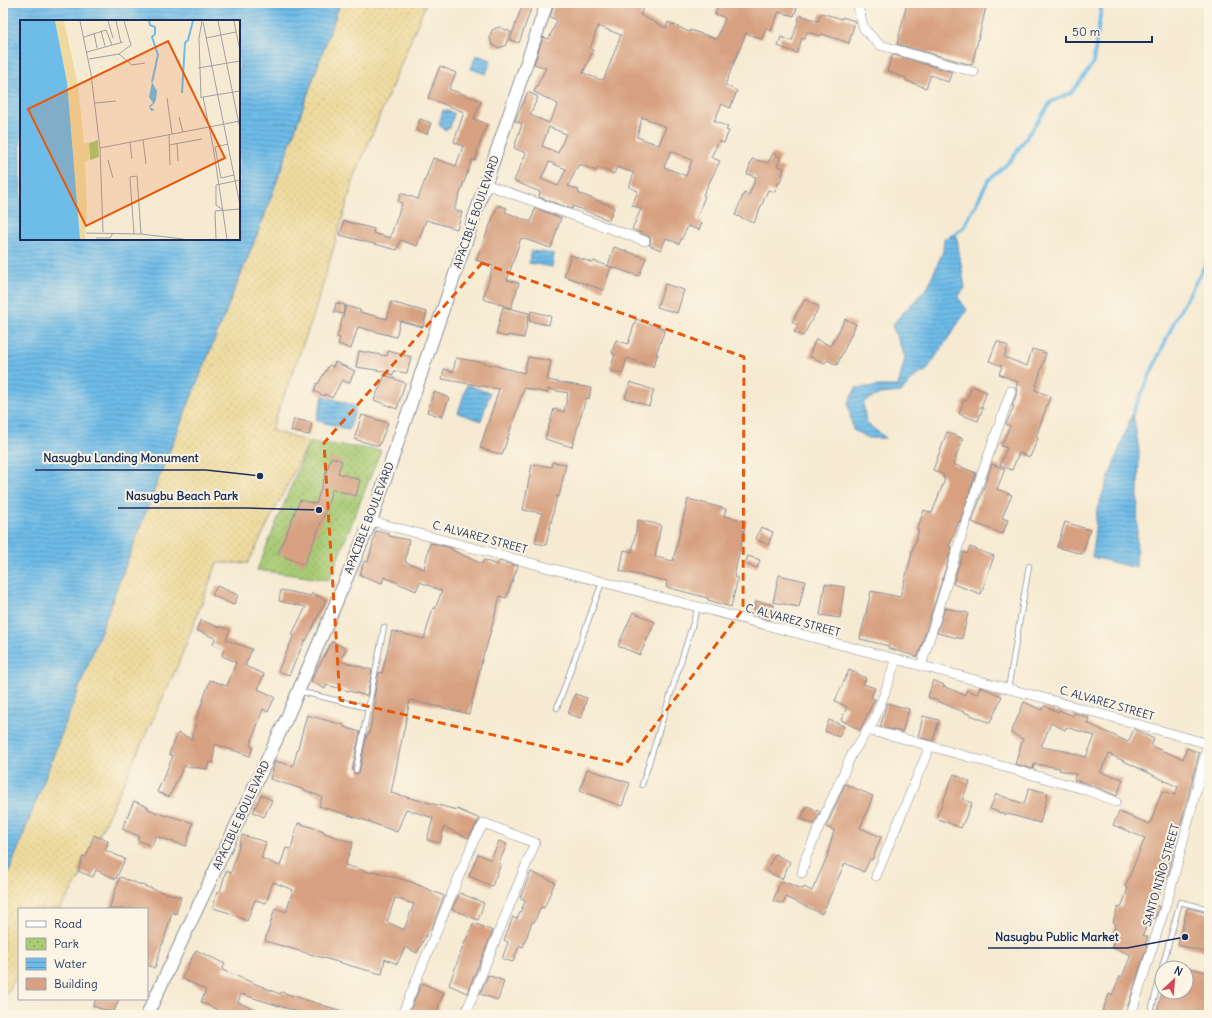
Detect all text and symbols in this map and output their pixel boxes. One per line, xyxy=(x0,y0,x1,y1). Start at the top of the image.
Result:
scale bar xyxy=(1066,18,1152,44)
inset map xyxy=(20,20,240,240)
text: 50 m xyxy=(1072,24,1101,39)
street label: APACIBLE BOULEVARD xyxy=(450,153,502,270)
callout: Nasugbu Landing Monument xyxy=(35,446,206,470)
text: Nasugbu Landing Monument xyxy=(43,450,200,466)
street label: APACIBLE BOULEVARD xyxy=(341,460,397,576)
callout: Nasugbu Beach Park xyxy=(118,484,246,508)
text: Nasugbu Beach Park xyxy=(126,488,238,504)
street label: C. ALVAREZ STREET xyxy=(431,518,529,556)
street label: C. ALVAREZ STREET xyxy=(744,601,842,639)
street label: C. ALVAREZ STREET xyxy=(1058,683,1156,723)
street label: APACIBLE BOULEVARD xyxy=(210,758,273,872)
street label: SANTO NIÑO STREET xyxy=(1140,822,1182,928)
legend xyxy=(18,908,148,1000)
text: Road xyxy=(54,916,82,931)
callout: Nasugbu Public Market xyxy=(988,924,1127,948)
text: Nasugbu Public Market xyxy=(995,929,1120,945)
text: Park xyxy=(54,936,79,951)
text: Water xyxy=(54,956,87,971)
north arrow xyxy=(1154,960,1194,1000)
text: N xyxy=(1172,963,1185,979)
text: Building xyxy=(54,976,98,991)

